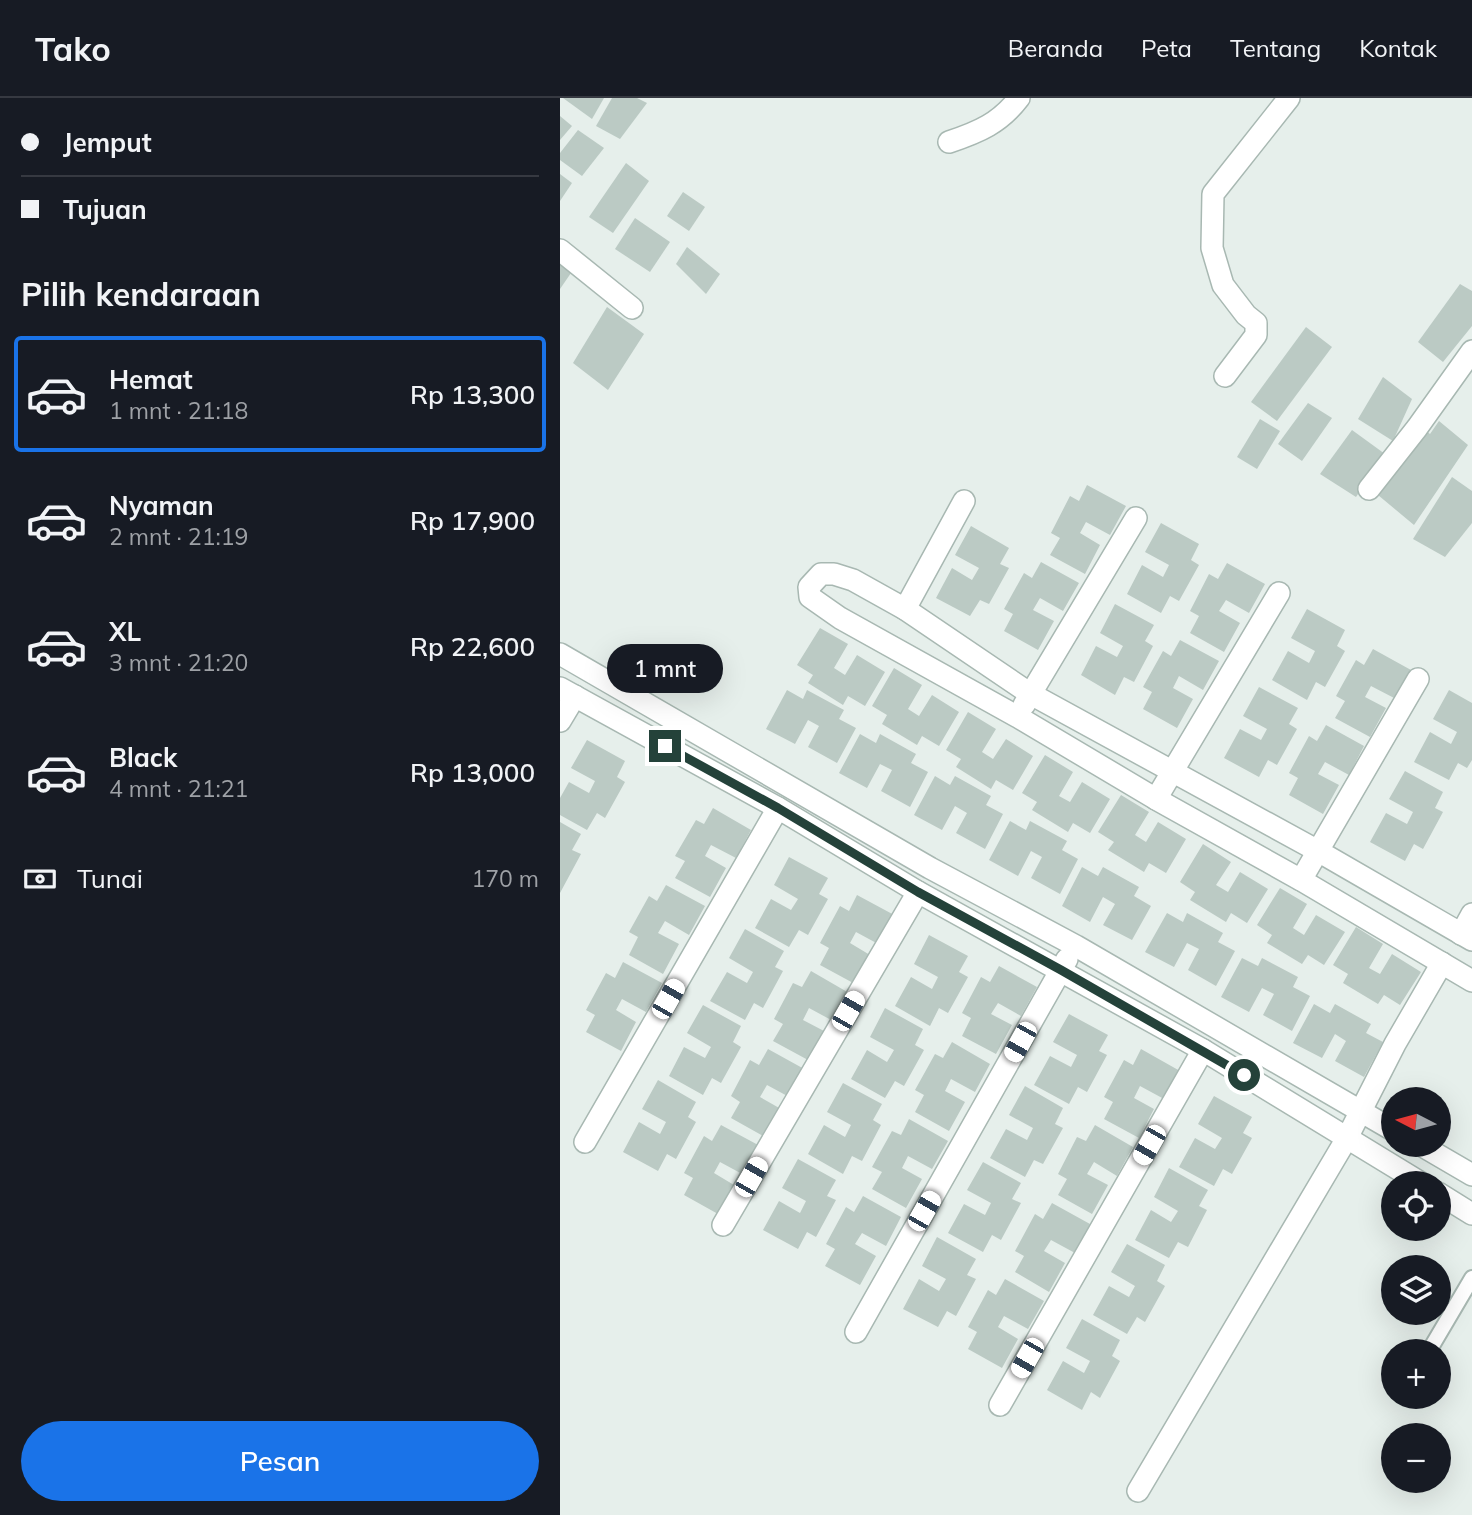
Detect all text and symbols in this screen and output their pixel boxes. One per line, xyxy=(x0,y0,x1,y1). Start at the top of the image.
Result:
text: Tako xyxy=(35,28,111,69)
text: Beranda xyxy=(1008,33,1103,63)
text: Peta xyxy=(1141,33,1192,63)
text: Tentang xyxy=(1230,33,1321,63)
text: Kontak xyxy=(1359,33,1437,63)
text: Jemput xyxy=(63,126,152,159)
text: Tujuan xyxy=(63,193,147,226)
text: Pilih kendaraan xyxy=(21,274,261,314)
icon: car xyxy=(25,363,88,426)
text: Hemat xyxy=(109,363,193,396)
text: Rp 13,300 xyxy=(410,378,535,411)
text: 1 mnt · 21:18 xyxy=(109,396,248,425)
icon: car xyxy=(25,489,88,552)
text: Nyaman xyxy=(109,489,214,522)
text: Rp 17,900 xyxy=(410,504,535,537)
text: 2 mnt · 21:19 xyxy=(109,522,248,551)
icon: car xyxy=(25,615,88,678)
text: XL xyxy=(109,615,141,648)
text: Rp 22,600 xyxy=(410,630,535,663)
callout: 1 mnt xyxy=(607,644,723,694)
text: 3 mnt · 21:20 xyxy=(109,648,248,677)
text: 1 mnt xyxy=(634,654,696,683)
route end xyxy=(649,730,681,762)
icon: car xyxy=(25,741,88,804)
text: Black xyxy=(109,741,177,774)
text: Rp 13,000 xyxy=(410,756,535,789)
text: 4 mnt · 21:21 xyxy=(109,774,248,803)
icon: cash xyxy=(21,860,59,898)
text: Tunai xyxy=(77,862,143,895)
text: 170 m xyxy=(471,864,539,893)
car xyxy=(649,976,688,1022)
car xyxy=(829,988,868,1034)
car xyxy=(1001,1019,1040,1065)
route start xyxy=(1228,1059,1260,1091)
north arrow xyxy=(1381,1087,1451,1157)
map controls xyxy=(1381,1087,1451,1493)
car xyxy=(1130,1122,1169,1168)
car xyxy=(732,1154,771,1200)
button: locate xyxy=(1381,1171,1451,1241)
car xyxy=(905,1188,944,1234)
button: layers xyxy=(1381,1255,1451,1325)
car xyxy=(1008,1335,1047,1381)
button: + xyxy=(1381,1339,1451,1409)
button: Pesan xyxy=(21,1421,539,1501)
button: − xyxy=(1381,1423,1451,1493)

